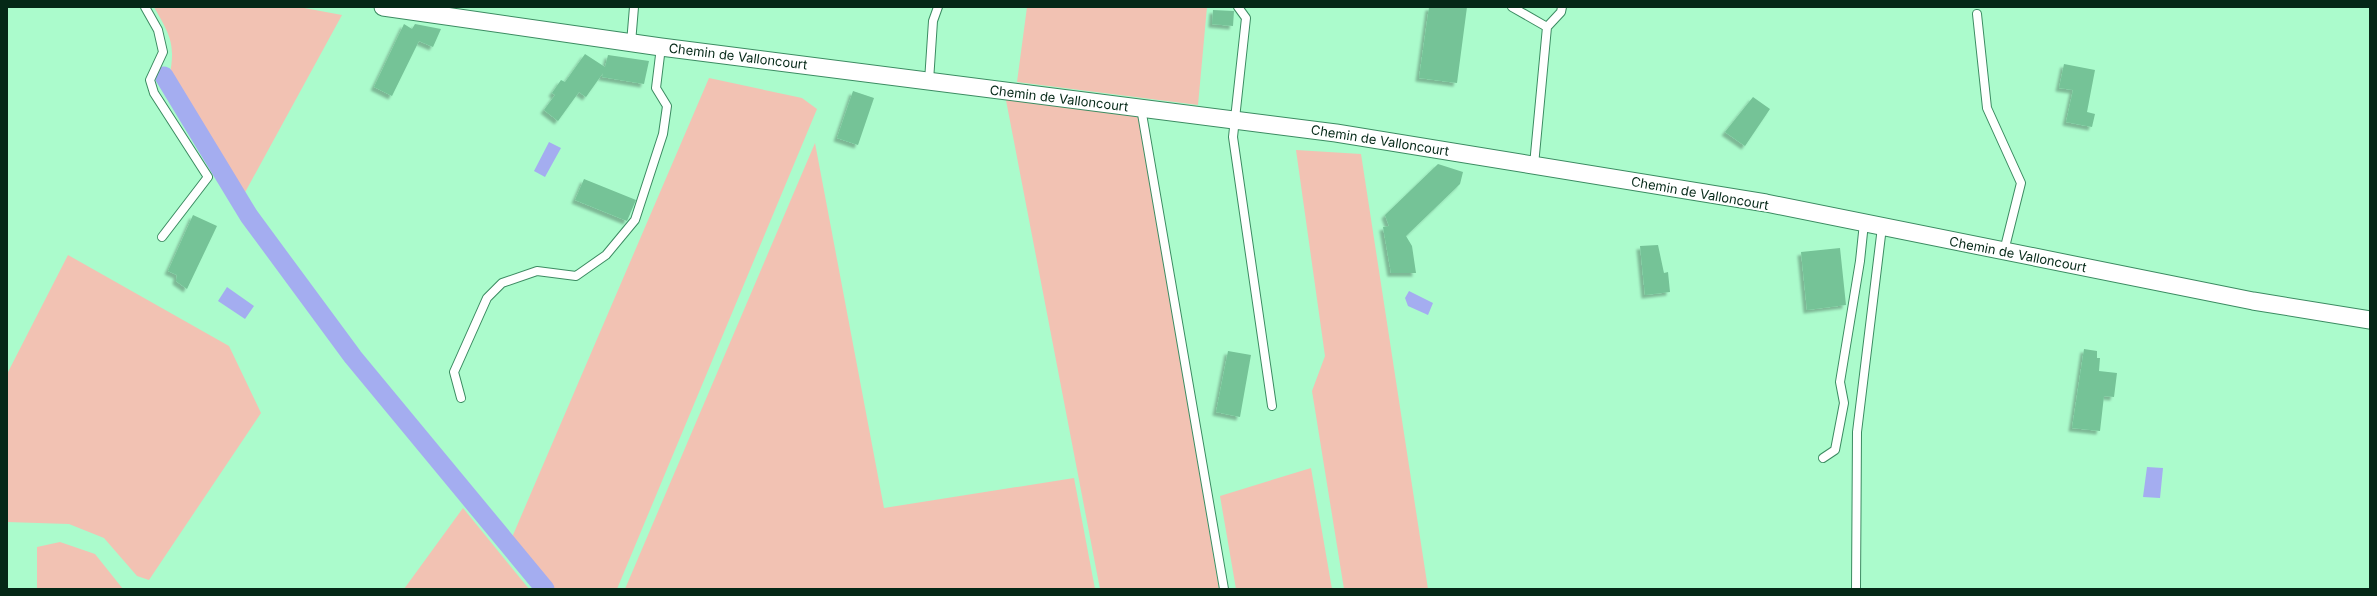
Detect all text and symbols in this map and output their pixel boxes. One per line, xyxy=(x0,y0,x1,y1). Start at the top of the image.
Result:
street label: Chemin de Valloncourt xyxy=(668,40,808,72)
street label: Chemin de Valloncourt xyxy=(989,82,1129,114)
street label: Chemin de Valloncourt xyxy=(1310,121,1450,159)
street label: Chemin de Valloncourt xyxy=(1630,173,1770,213)
street label: Chemin de Valloncourt xyxy=(1948,233,2088,275)

